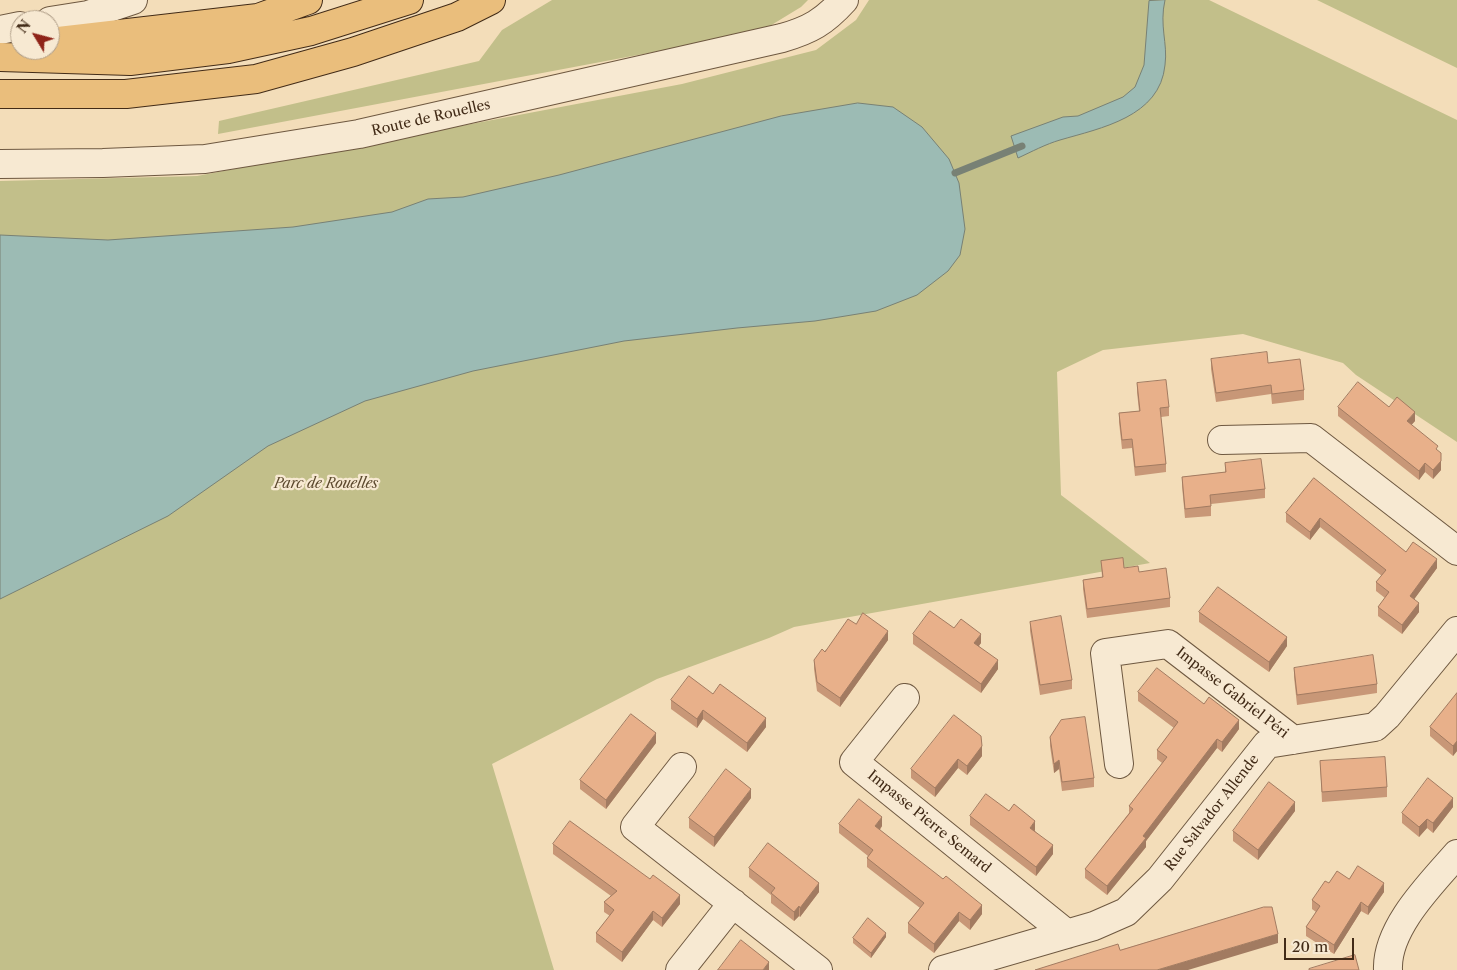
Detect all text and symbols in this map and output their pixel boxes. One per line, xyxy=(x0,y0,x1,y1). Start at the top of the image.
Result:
north arrow xyxy=(10,10,60,60)
text: N xyxy=(13,16,35,37)
street label: Route de Rouelles xyxy=(370,96,492,140)
park label: Parc de Rouelles xyxy=(274,476,378,492)
street label: Impasse Gabriel Péri xyxy=(1172,644,1292,742)
street label: Rue Salvador Allende xyxy=(1161,751,1263,875)
street label: Impasse Pierre Semard xyxy=(864,767,994,877)
scale bar xyxy=(1287,928,1357,960)
text: 20 m xyxy=(1292,937,1328,956)

